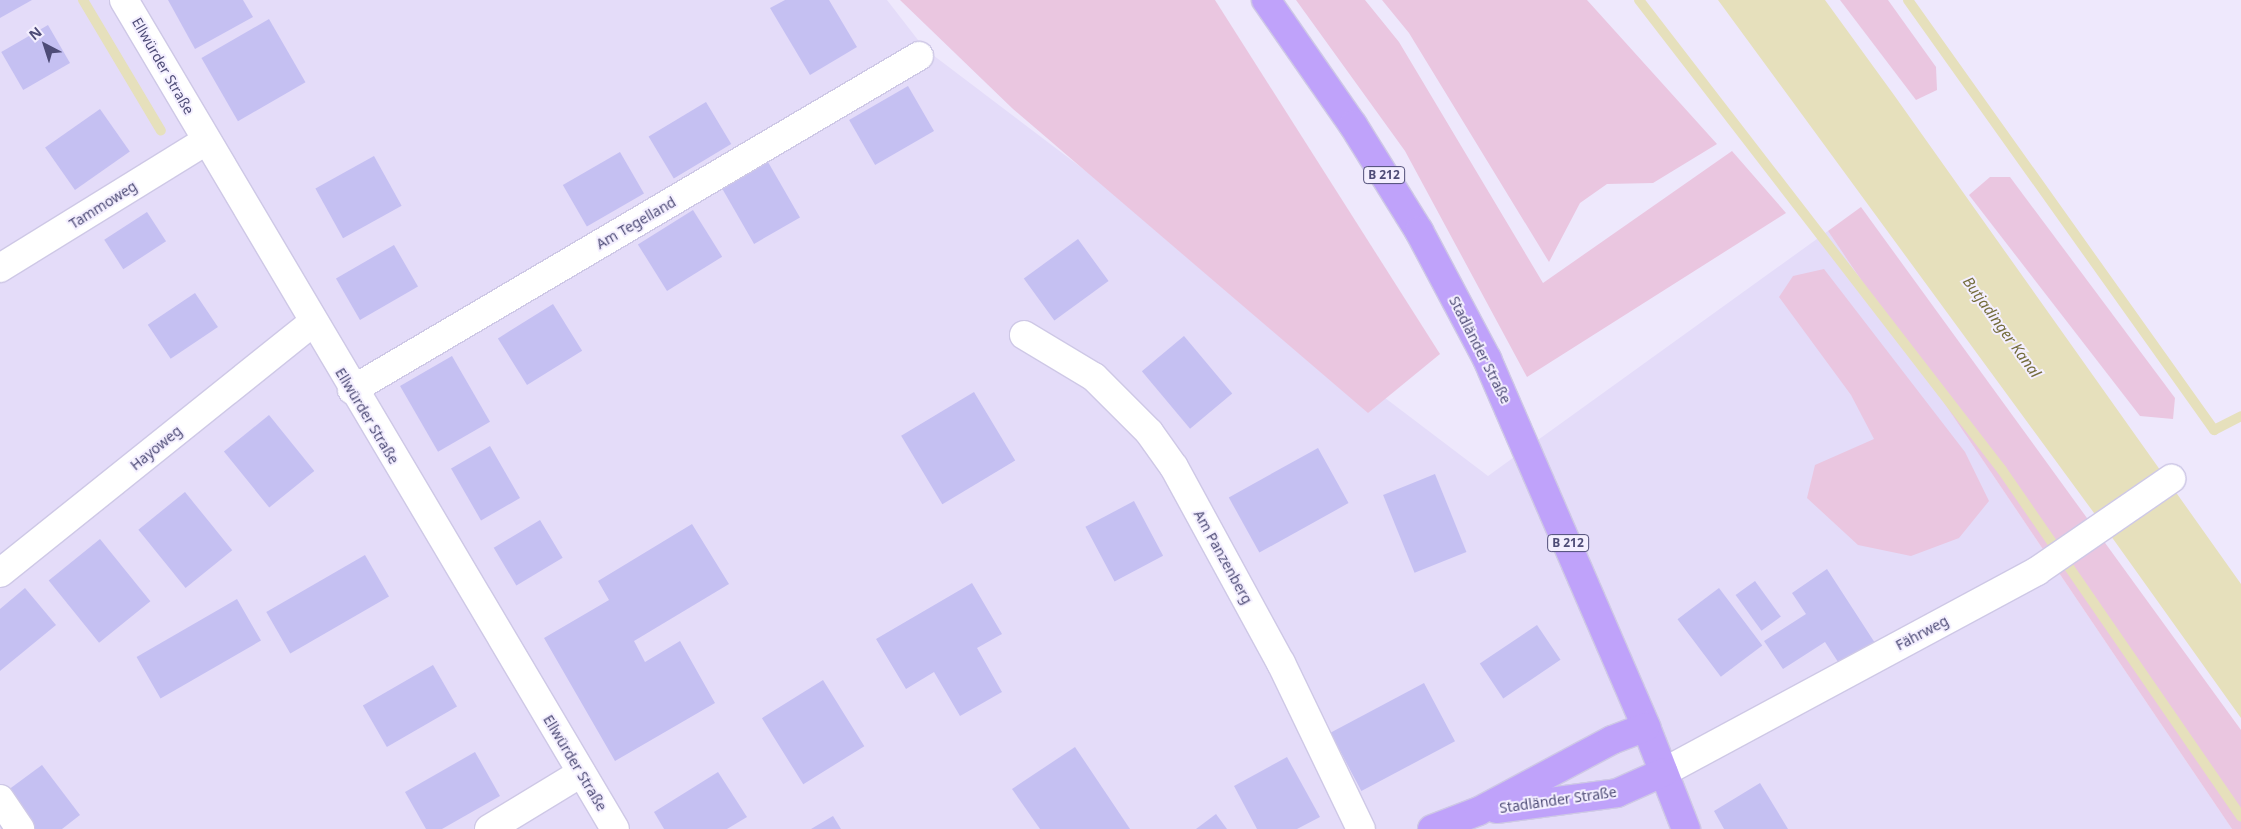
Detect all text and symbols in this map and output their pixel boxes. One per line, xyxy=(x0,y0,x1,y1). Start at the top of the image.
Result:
street label: Ellwürder Straße xyxy=(128,15,198,117)
north arrow xyxy=(20,20,70,70)
text: N xyxy=(25,22,46,44)
road number: B 212 xyxy=(1363,166,1405,184)
street label: Tammoweg xyxy=(66,178,140,232)
street label: Am Tegelland xyxy=(593,193,679,253)
water label: Butjadinger Kanal xyxy=(1959,273,2045,381)
street label: Stadländer Straße xyxy=(1446,294,1514,406)
street label: Ellwürder Straße xyxy=(332,365,402,467)
street label: Hayoweg xyxy=(127,422,185,474)
street label: Am Panzenberg xyxy=(1190,507,1256,607)
road number: B 212 xyxy=(1547,534,1589,552)
street label: Fährweg xyxy=(1893,612,1951,654)
street label: Ellwürder Straße xyxy=(540,712,610,814)
street label: Stadländer Straße xyxy=(1498,783,1618,817)

